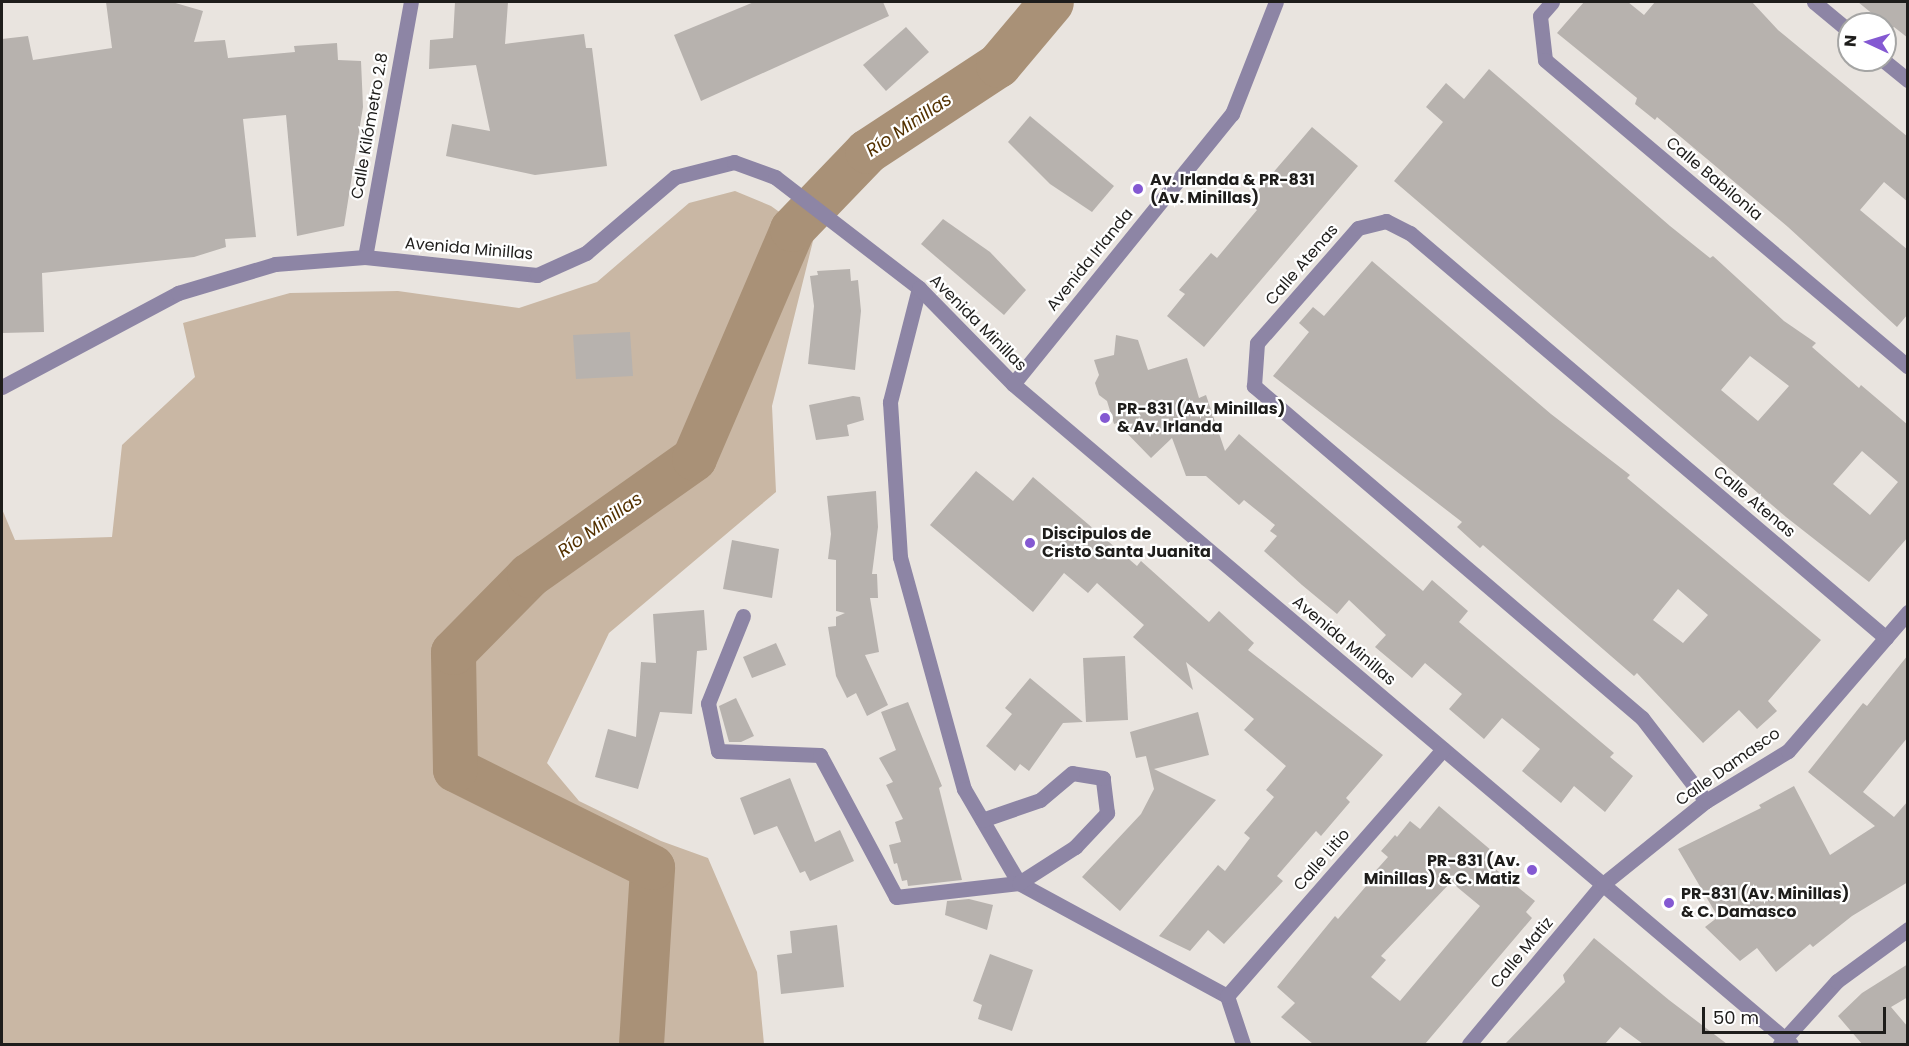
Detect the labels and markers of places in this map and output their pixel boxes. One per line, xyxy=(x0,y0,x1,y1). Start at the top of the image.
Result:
place label: Av. Irlanda & PR-831 (Av. Minillas) xyxy=(1150,170,1315,208)
marker: Av. Irlanda & PR-831 (Av. Minillas) xyxy=(1131,182,1145,196)
place label: PR-831 (Av. Minillas) & Av. Irlanda xyxy=(1117,399,1285,437)
marker: PR-831 (Av. Minillas) & Av. Irlanda xyxy=(1098,411,1112,425)
place label: Discipulos de Cristo Santa Juanita xyxy=(1042,524,1211,562)
marker: Discipulos de Cristo Santa Juanita xyxy=(1023,536,1037,550)
place label: PR-831 (Av. Minillas) & C. Matiz xyxy=(1364,851,1520,889)
marker: PR-831 (Av. Minillas) & C. Matiz xyxy=(1525,863,1539,877)
place label: PR-831 (Av. Minillas) & C. Damasco xyxy=(1681,884,1849,922)
marker: PR-831 (Av. Minillas) & C. Damasco xyxy=(1662,896,1676,910)

